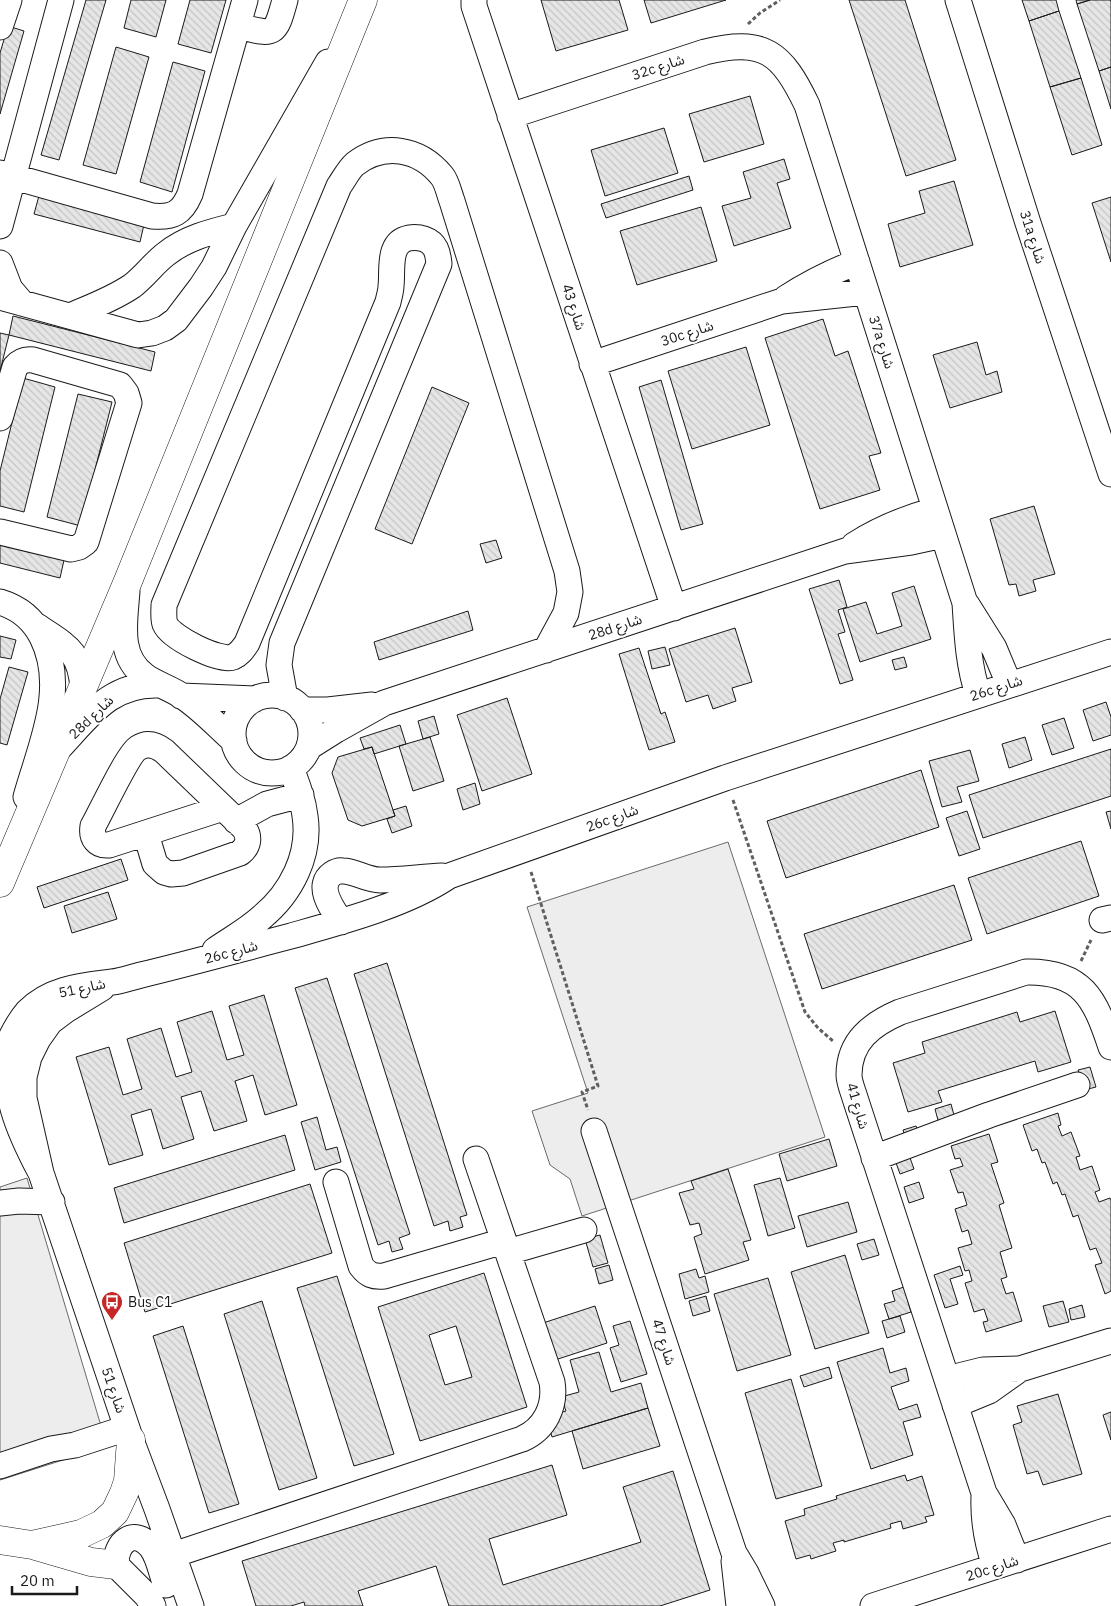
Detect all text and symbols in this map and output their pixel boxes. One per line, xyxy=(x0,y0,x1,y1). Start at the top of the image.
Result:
street label: 32c شارع xyxy=(629,50,687,86)
street label: 31a شارع xyxy=(1014,208,1050,267)
street label: شارع 43 xyxy=(556,282,590,333)
street label: 37a شارع xyxy=(863,313,899,372)
street label: 30c شارع xyxy=(658,316,716,352)
street label: 28d شارع xyxy=(586,610,645,646)
street label: 26c شارع xyxy=(967,671,1025,707)
street label: 28d شارع xyxy=(65,691,119,744)
street label: 26c شارع xyxy=(583,800,641,838)
street label: 26c شارع xyxy=(202,936,260,970)
street label: شارع 51 xyxy=(57,974,107,1004)
street label: شارع 41 xyxy=(841,1081,873,1132)
bus stop icon: Bus C1 xyxy=(100,1290,124,1321)
place label: Bus C1 xyxy=(128,1293,172,1311)
street label: شارع 47 xyxy=(646,1317,680,1368)
street label: شارع 51 xyxy=(96,1365,130,1416)
street label: 20c شارع xyxy=(963,1551,1021,1587)
scale bar xyxy=(12,1564,78,1596)
text: 20 m xyxy=(20,1571,55,1590)

